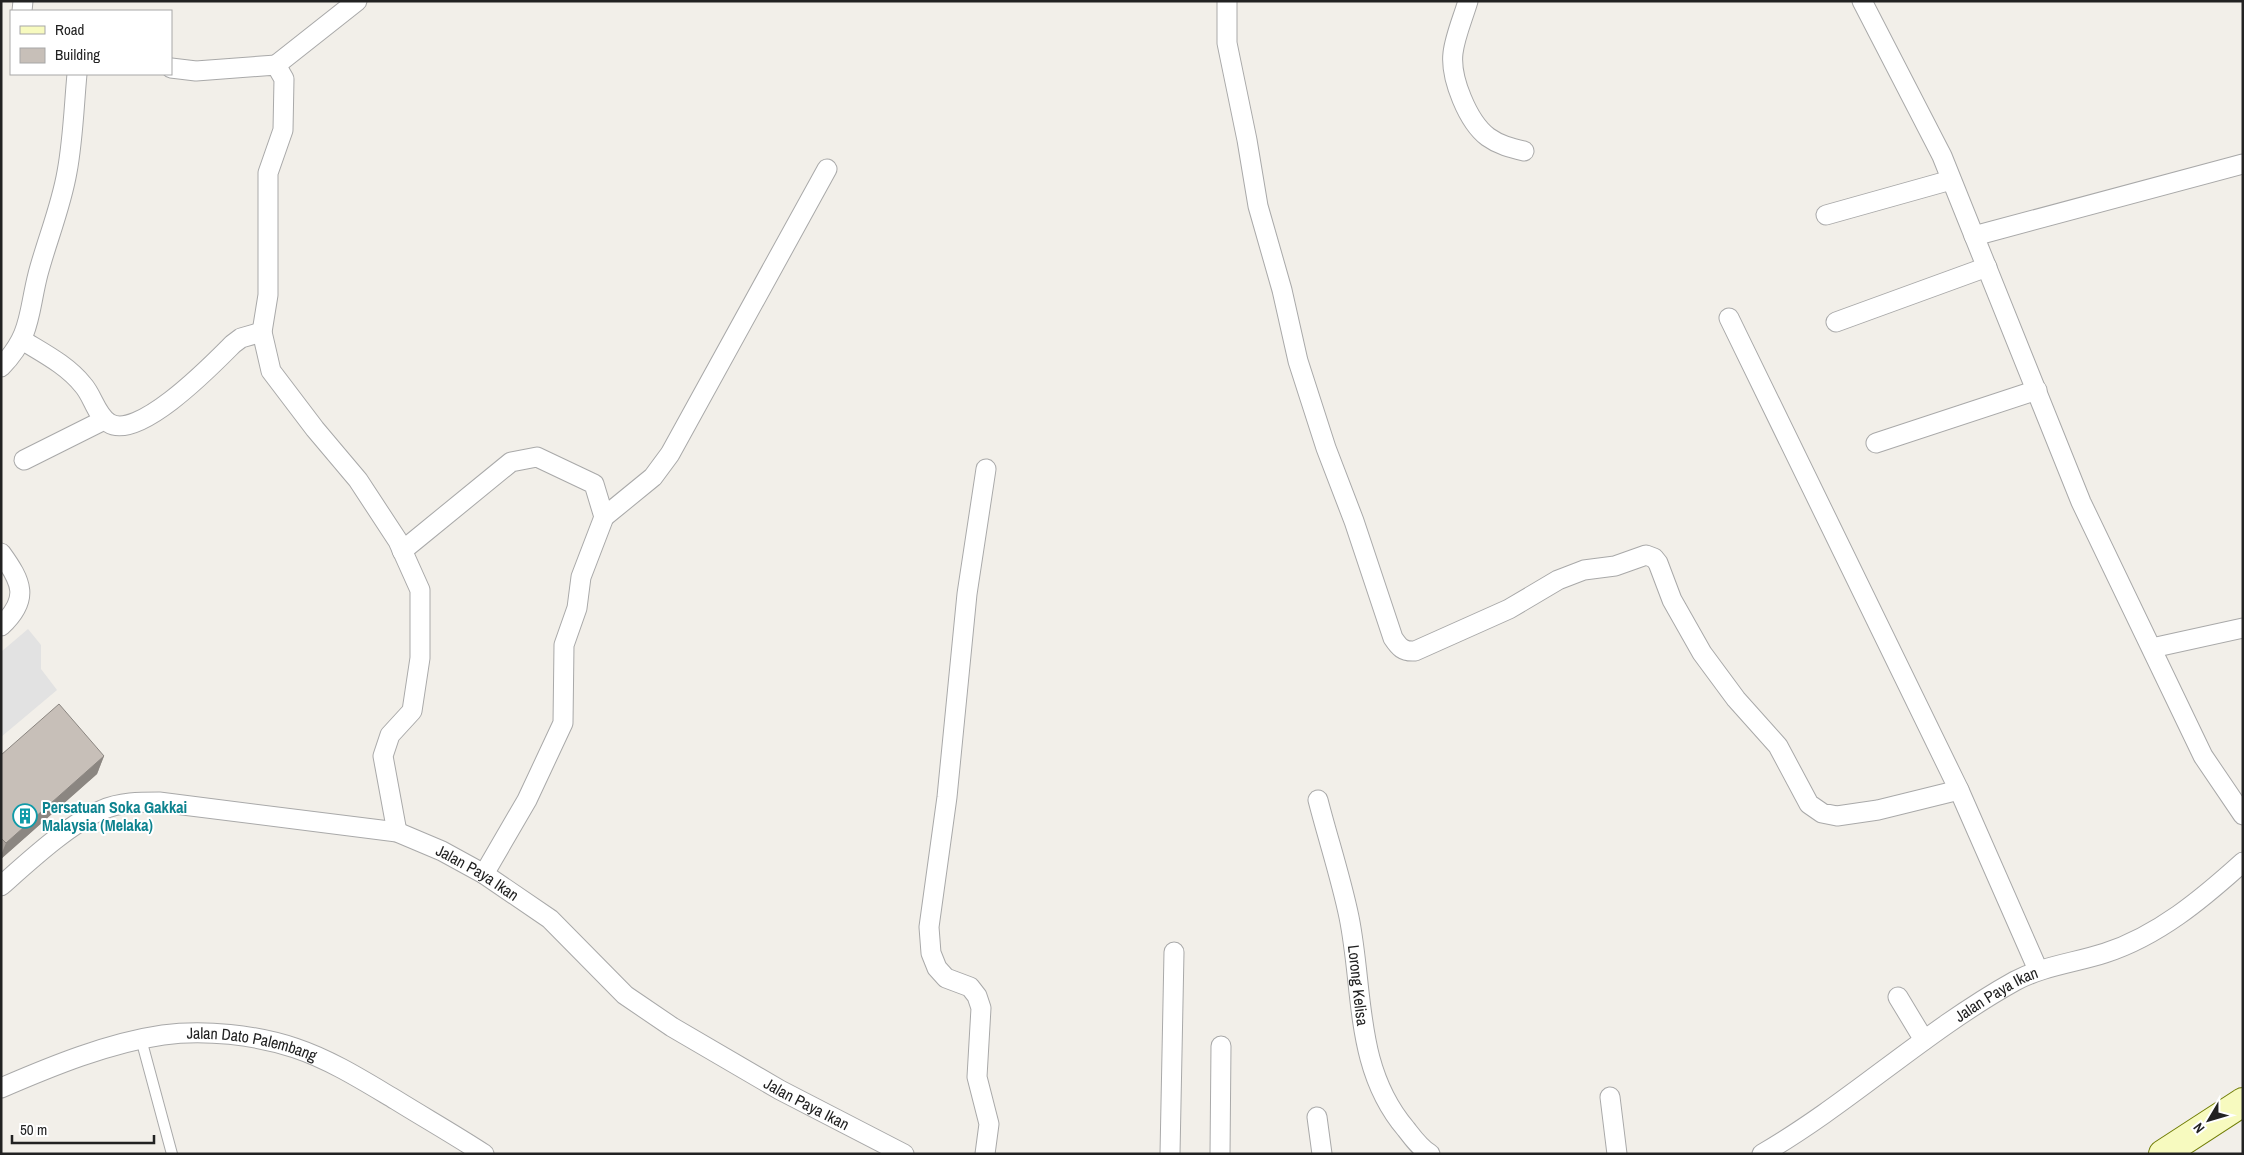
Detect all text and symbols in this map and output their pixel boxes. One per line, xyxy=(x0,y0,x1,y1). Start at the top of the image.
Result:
legend xyxy=(10,10,172,75)
text: Road xyxy=(55,19,84,40)
text: Building xyxy=(55,44,100,65)
place label: Persatuan Soka Gakkai Malaysia (Melaka) xyxy=(42,796,187,836)
building icon: Persatuan Soka Gakkai Malaysia (Melaka) xyxy=(12,803,38,829)
street label: Jalan Paya Ikan xyxy=(433,839,523,906)
street label: Lorong Kelisa xyxy=(1343,944,1374,1028)
street label: Jalan Paya Ikan xyxy=(1950,961,2041,1027)
street label: Jalan Dato Palembang xyxy=(186,1022,321,1067)
street label: Jalan Paya Ikan xyxy=(760,1072,853,1135)
north arrow xyxy=(2184,1095,2234,1145)
scale bar xyxy=(12,1112,155,1144)
text: 50 m xyxy=(20,1119,47,1140)
text: N xyxy=(2189,1119,2208,1137)

